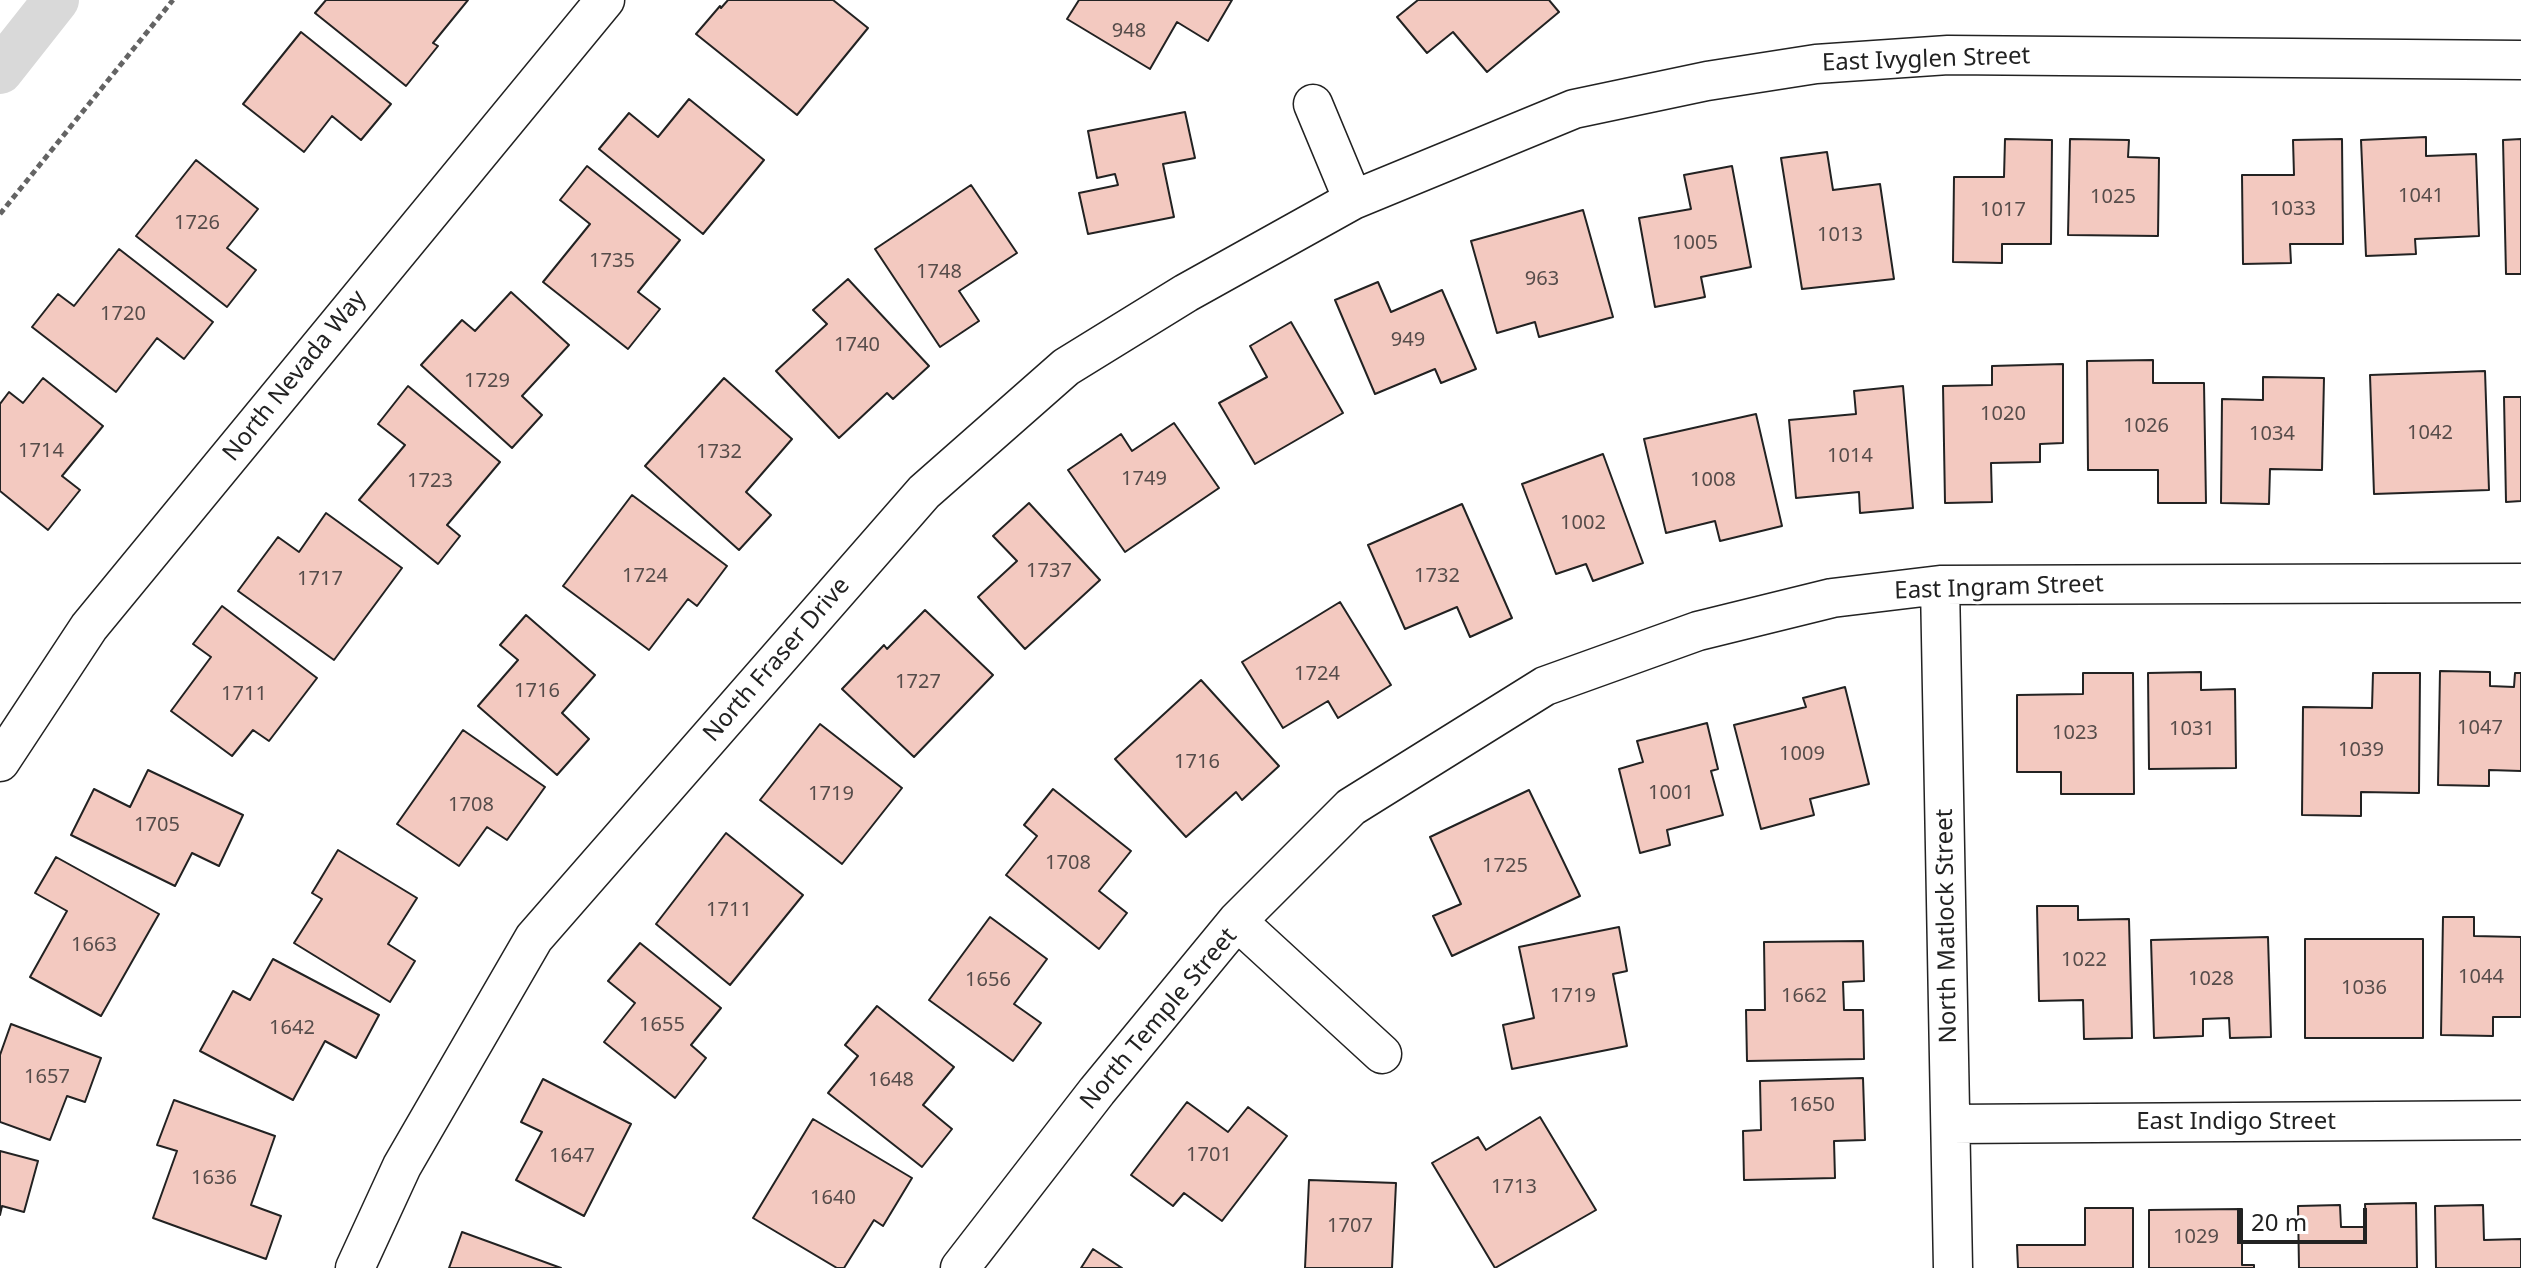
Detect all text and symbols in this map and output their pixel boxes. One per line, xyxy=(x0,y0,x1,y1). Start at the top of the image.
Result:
house number: 948 xyxy=(1112,19,1146,43)
street label: East Ivyglen Street xyxy=(1821,42,2031,78)
house number: 1041 xyxy=(2398,184,2444,208)
house number: 1025 xyxy=(2090,185,2136,209)
house number: 1033 xyxy=(2270,197,2316,221)
house number: 1017 xyxy=(1980,198,2026,222)
house number: 1726 xyxy=(174,211,220,235)
house number: 1013 xyxy=(1817,223,1863,247)
house number: 1005 xyxy=(1672,231,1718,255)
house number: 1735 xyxy=(589,249,635,273)
house number: 1748 xyxy=(916,260,962,284)
house number: 963 xyxy=(1525,267,1559,291)
street label: North Nevada Way xyxy=(217,285,373,467)
house number: 1720 xyxy=(100,302,146,326)
house number: 949 xyxy=(1391,328,1425,352)
house number: 1740 xyxy=(834,333,880,357)
house number: 1729 xyxy=(464,369,510,393)
house number: 1020 xyxy=(1980,402,2026,426)
house number: 1026 xyxy=(2123,414,2169,438)
house number: 1042 xyxy=(2407,421,2453,445)
house number: 1034 xyxy=(2249,422,2295,446)
house number: 1714 xyxy=(18,439,64,463)
house number: 1732 xyxy=(696,440,742,464)
house number: 1014 xyxy=(1827,444,1873,468)
house number: 1749 xyxy=(1121,467,1167,491)
house number: 1008 xyxy=(1690,468,1736,492)
house number: 1723 xyxy=(407,469,453,493)
house number: 1002 xyxy=(1560,511,1606,535)
house number: 1737 xyxy=(1026,559,1072,583)
house number: 1724 xyxy=(622,564,668,588)
house number: 1732 xyxy=(1414,564,1460,588)
house number: 1717 xyxy=(297,567,343,591)
street label: East Ingram Street xyxy=(1894,570,2104,606)
street label: North Fraser Drive xyxy=(698,572,856,748)
house number: 1724 xyxy=(1294,662,1340,686)
house number: 1727 xyxy=(895,670,941,694)
house number: 1716 xyxy=(514,679,560,703)
house number: 1711 xyxy=(221,682,267,706)
house number: 1047 xyxy=(2457,716,2503,740)
house number: 1031 xyxy=(2169,717,2215,741)
house number: 1023 xyxy=(2052,721,2098,745)
house number: 1039 xyxy=(2338,738,2384,762)
house number: 1009 xyxy=(1779,742,1825,766)
house number: 1716 xyxy=(1174,750,1220,774)
house number: 1001 xyxy=(1648,781,1694,805)
house number: 1719 xyxy=(808,782,854,806)
house number: 1708 xyxy=(448,793,494,817)
street label: North Matlock Street xyxy=(1931,808,1963,1044)
house number: 1705 xyxy=(134,813,180,837)
house number: 1708 xyxy=(1045,851,1091,875)
house number: 1725 xyxy=(1482,854,1528,878)
house number: 1711 xyxy=(706,898,752,922)
street label: North Temple Street xyxy=(1075,922,1243,1116)
house number: 1663 xyxy=(71,933,117,957)
house number: 1022 xyxy=(2061,948,2107,972)
house number: 1044 xyxy=(2458,965,2504,989)
house number: 1028 xyxy=(2188,967,2234,991)
house number: 1656 xyxy=(965,968,1011,992)
house number: 1036 xyxy=(2341,976,2387,1000)
house number: 1719 xyxy=(1550,984,1596,1008)
house number: 1662 xyxy=(1781,984,1827,1008)
house number: 1655 xyxy=(639,1013,685,1037)
house number: 1642 xyxy=(269,1016,315,1040)
house number: 1657 xyxy=(24,1065,70,1089)
house number: 1648 xyxy=(868,1068,914,1092)
house number: 1650 xyxy=(1789,1093,1835,1117)
street label: East Indigo Street xyxy=(2136,1108,2336,1136)
house number: 1701 xyxy=(1186,1143,1232,1167)
house number: 1647 xyxy=(549,1144,595,1168)
house number: 1636 xyxy=(191,1166,237,1190)
house number: 1713 xyxy=(1491,1175,1537,1199)
house number: 1640 xyxy=(810,1186,856,1210)
scale bar xyxy=(2241,1192,2371,1242)
text: 20 m xyxy=(2251,1205,2307,1238)
house number: 1707 xyxy=(1327,1214,1373,1238)
house number: 1029 xyxy=(2173,1225,2219,1249)

